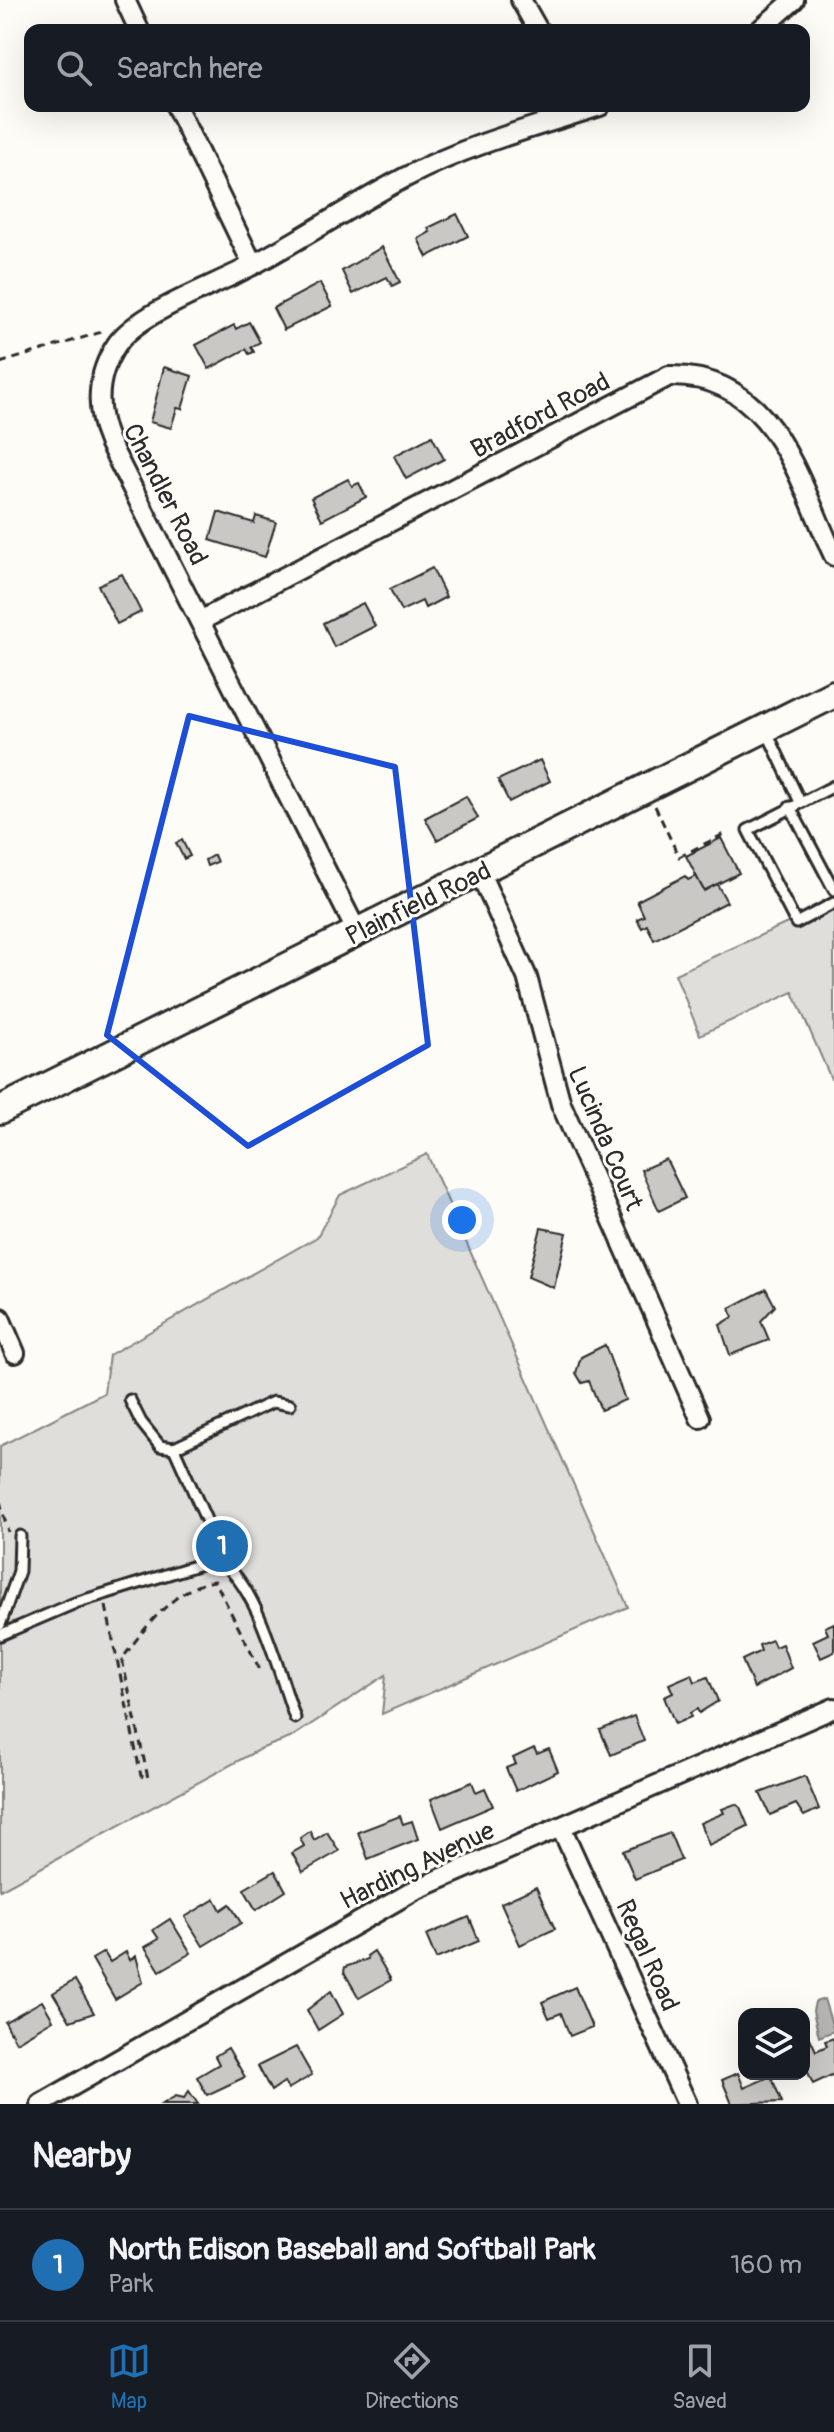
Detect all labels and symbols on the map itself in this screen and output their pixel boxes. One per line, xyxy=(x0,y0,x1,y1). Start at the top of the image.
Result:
street label: Bradford Road xyxy=(466,366,615,466)
street label: Chandler Road xyxy=(116,418,214,571)
street label: Plainfield Road xyxy=(340,855,497,953)
street label: Lucinda Court xyxy=(560,1062,650,1216)
your location xyxy=(442,1200,482,1240)
pin: 1 xyxy=(196,1516,248,1576)
street label: Harding Avenue xyxy=(335,1815,500,1917)
street label: Regal Road xyxy=(608,1895,686,2016)

